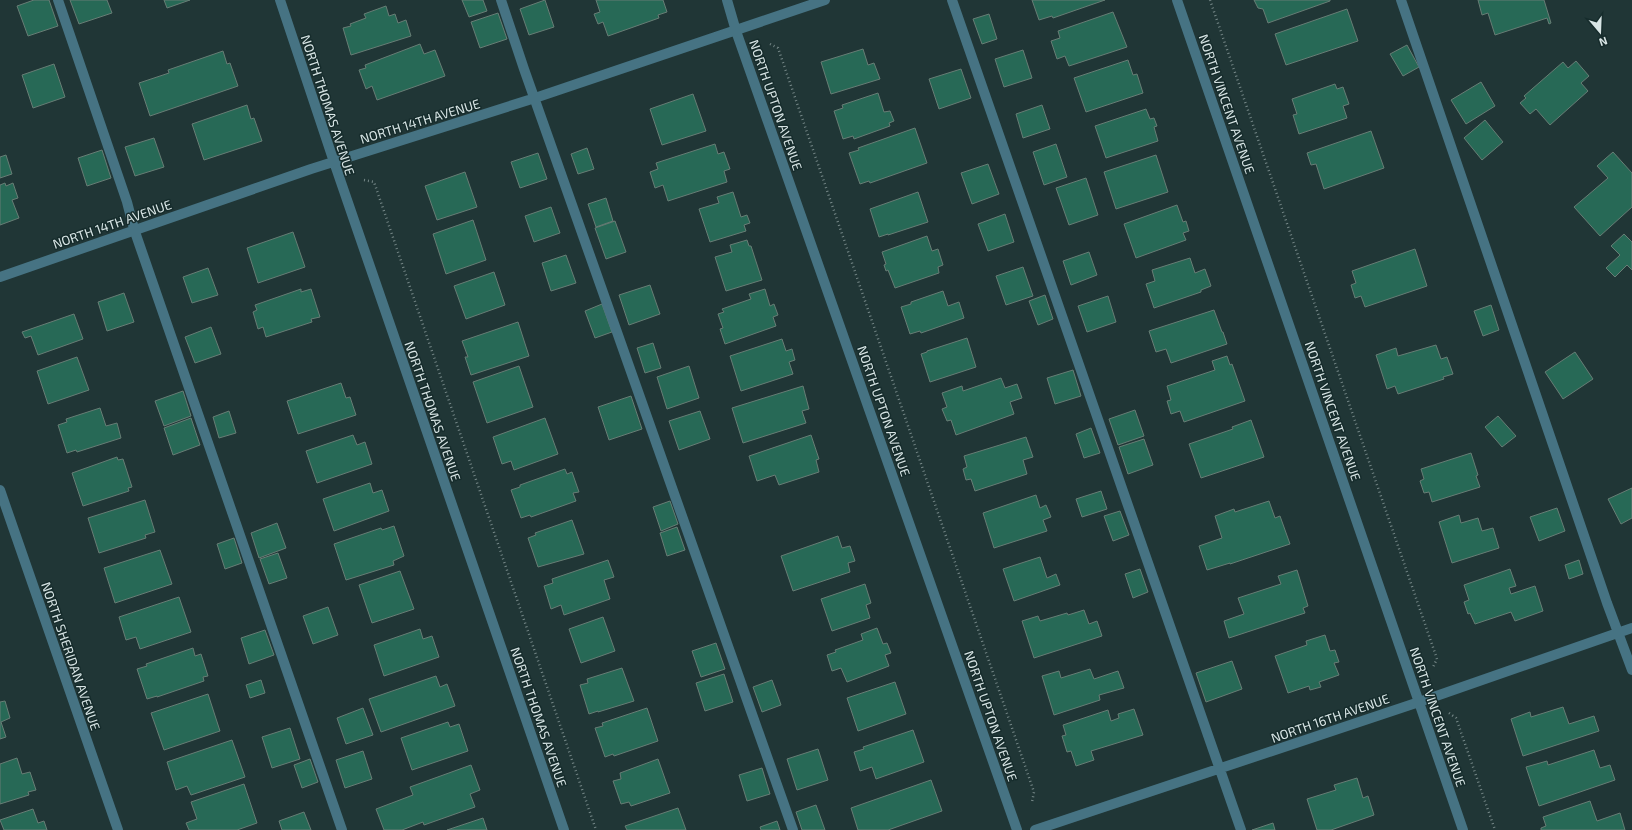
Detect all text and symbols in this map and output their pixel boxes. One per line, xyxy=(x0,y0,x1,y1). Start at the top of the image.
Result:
north arrow xyxy=(1580,12,1620,52)
street label: NORTH VINCENT AVENUE xyxy=(1196,32,1258,176)
street label: NORTH THOMAS AVENUE xyxy=(298,33,358,177)
text: N xyxy=(1597,34,1609,49)
street label: NORTH UPTON AVENUE xyxy=(746,38,806,172)
street label: NORTH 14TH AVENUE xyxy=(358,95,482,147)
street label: NORTH 14TH AVENUE xyxy=(50,196,174,252)
street label: NORTH THOMAS AVENUE xyxy=(402,339,464,483)
street label: NORTH VINCENT AVENUE xyxy=(1302,339,1364,483)
street label: NORTH UPTON AVENUE xyxy=(854,344,914,478)
street label: NORTH SHERIDAN AVENUE xyxy=(38,580,104,732)
street label: NORTH THOMAS AVENUE xyxy=(508,645,570,789)
street label: NORTH VINCENT AVENUE xyxy=(1407,645,1469,789)
street label: NORTH UPTON AVENUE xyxy=(961,649,1021,783)
street label: NORTH 16TH AVENUE xyxy=(1269,690,1391,746)

